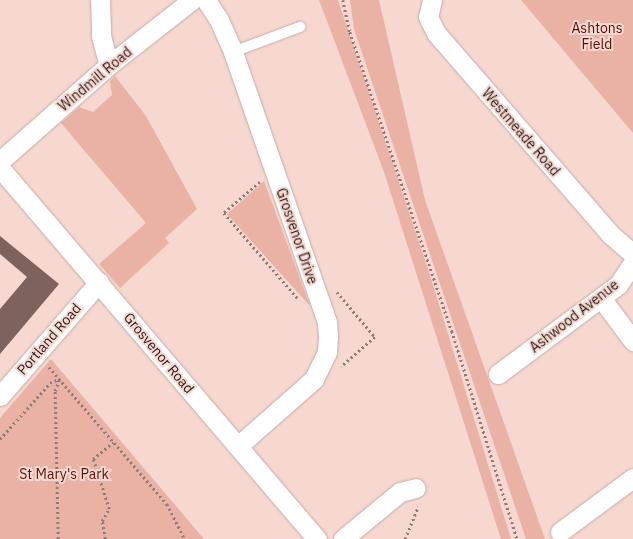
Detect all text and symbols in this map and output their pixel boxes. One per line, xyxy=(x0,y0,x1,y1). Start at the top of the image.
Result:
park label: Ashtons Field xyxy=(571,20,623,52)
street label: Windmill Road xyxy=(55,43,135,115)
street label: Westmeade Road xyxy=(478,85,564,179)
street label: Grosvenor Drive xyxy=(273,186,321,286)
street label: Ashwood Avenue xyxy=(526,276,622,356)
street label: Portland Road xyxy=(13,300,85,378)
street label: Grosvenor Road xyxy=(120,309,198,397)
park label: St Mary's Park xyxy=(19,466,109,482)

